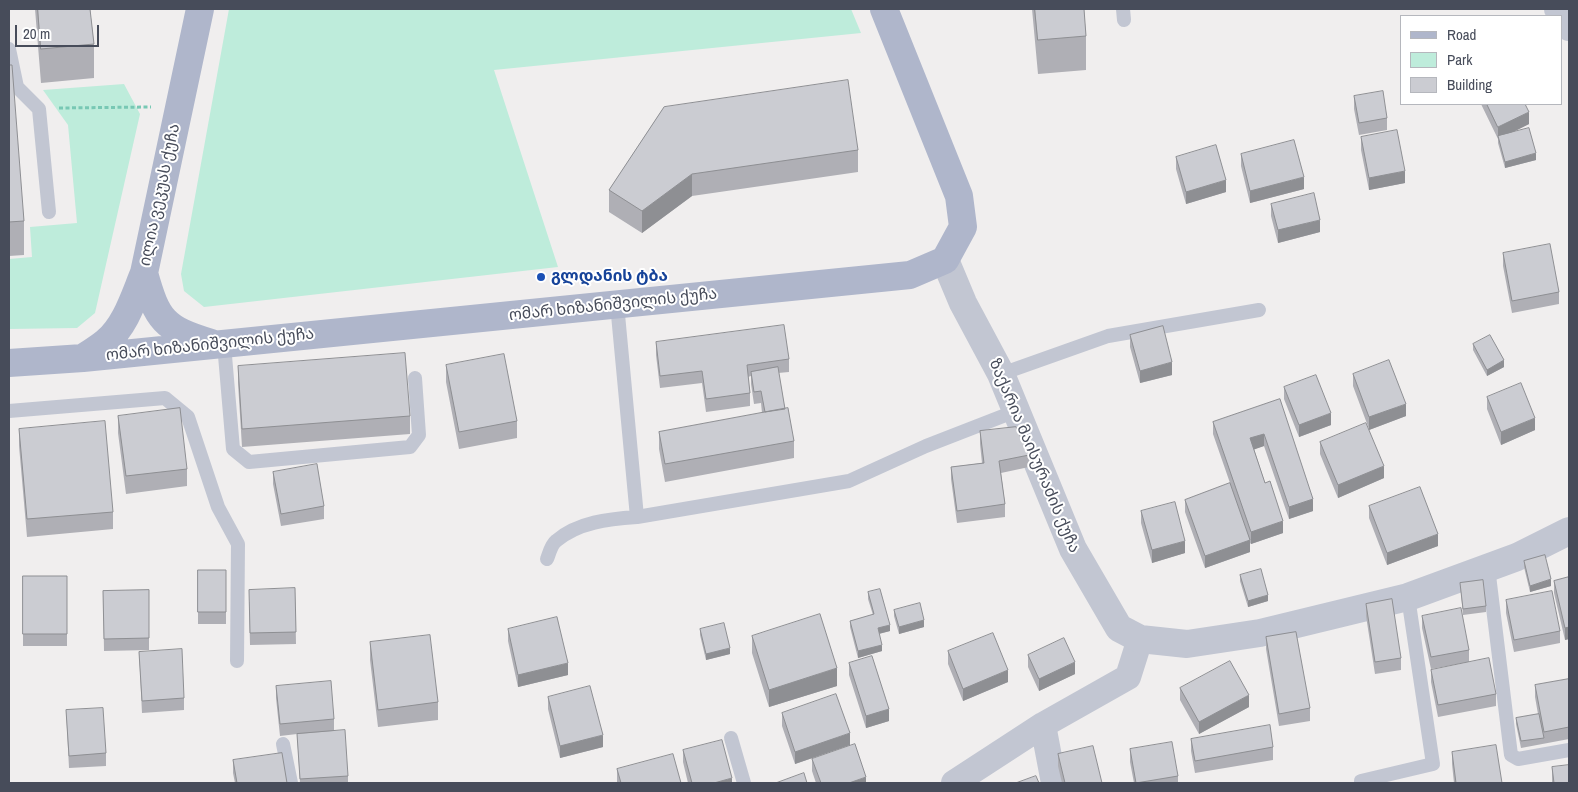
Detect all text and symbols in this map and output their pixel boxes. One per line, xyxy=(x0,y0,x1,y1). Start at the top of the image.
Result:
scale bar xyxy=(18,15,101,47)
legend xyxy=(1400,15,1563,105)
text: 20 m xyxy=(23,23,50,44)
text: Road xyxy=(1447,24,1476,45)
text: Park xyxy=(1447,49,1472,70)
text: Building xyxy=(1447,74,1492,95)
street label: ილია ვეკუას ქუჩა xyxy=(136,122,184,268)
place label: გლდანის ტბა xyxy=(551,267,668,287)
marker: გლდანის ტბა xyxy=(535,271,547,283)
street label: ომარ ხიზანიშვილის ქუჩა xyxy=(508,285,718,325)
street label: ომარ ხიზანიშვილის ქუჩა xyxy=(105,325,315,365)
street label: ზაქარია მაისურაძის ქუჩა xyxy=(984,356,1084,556)

